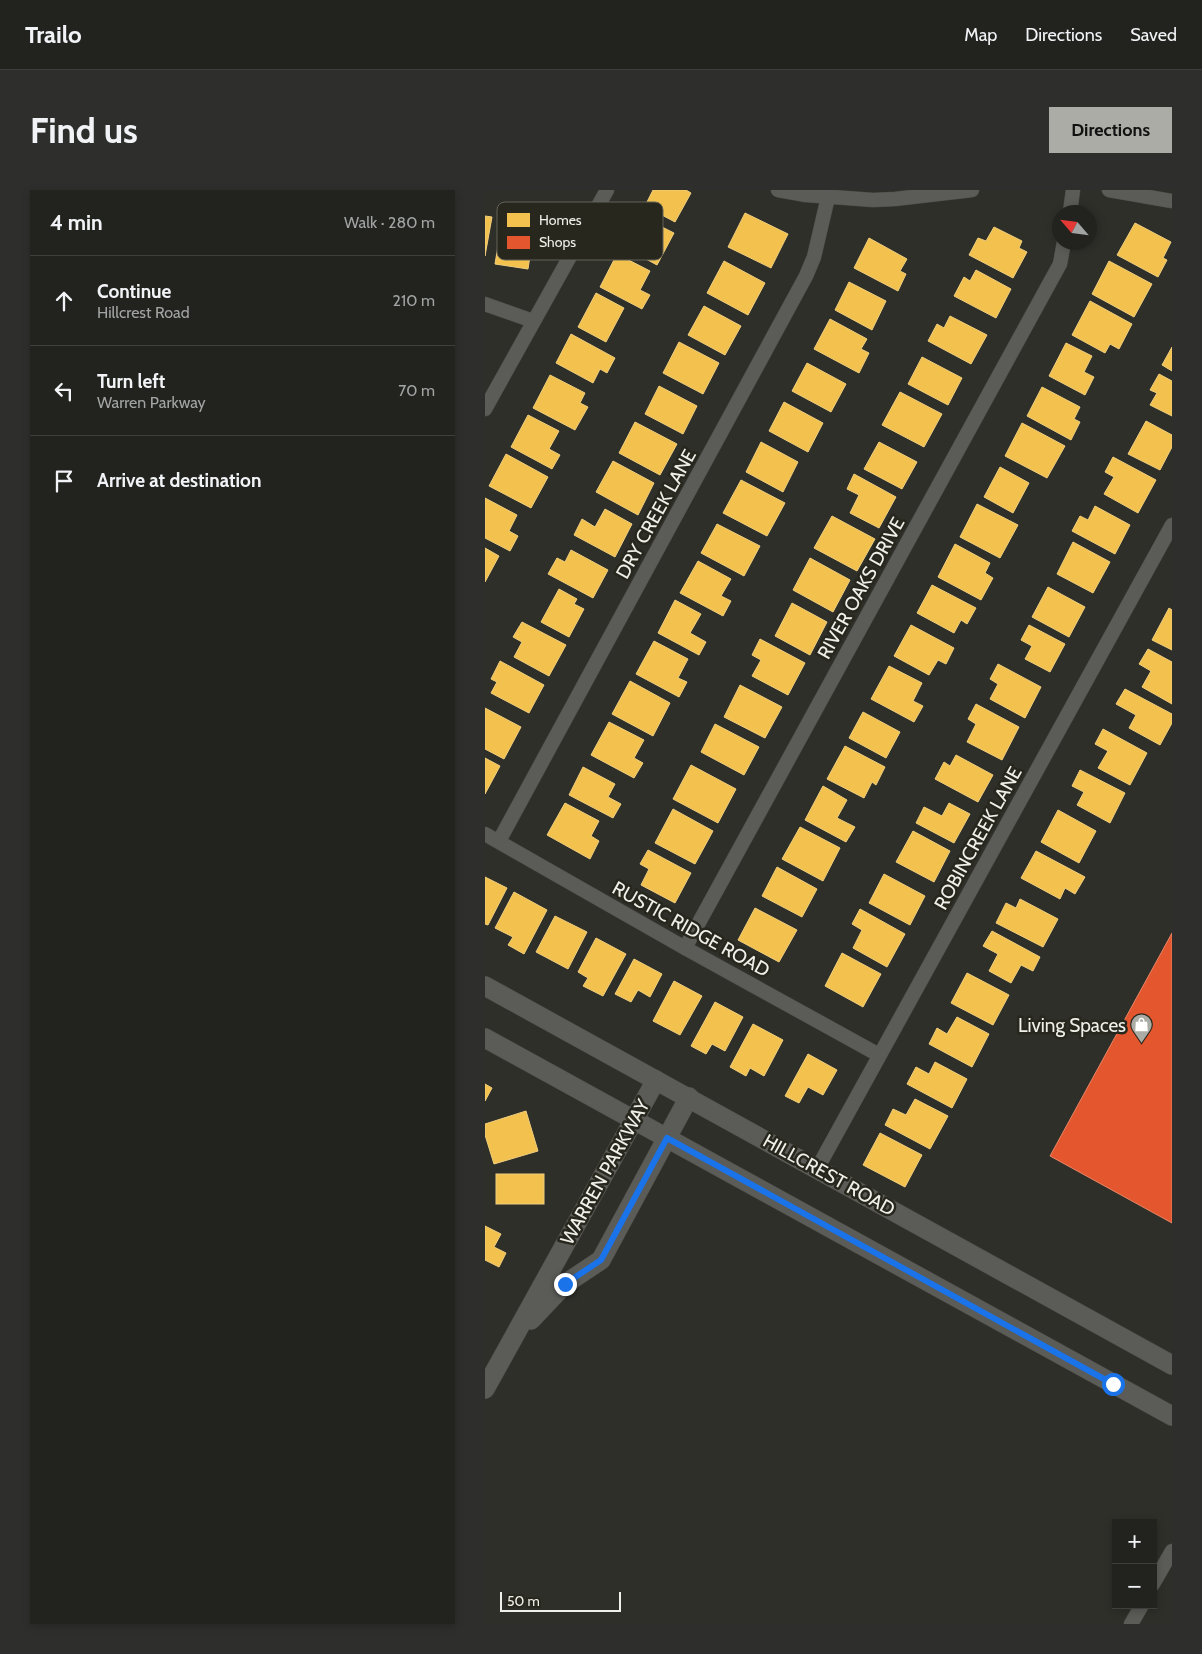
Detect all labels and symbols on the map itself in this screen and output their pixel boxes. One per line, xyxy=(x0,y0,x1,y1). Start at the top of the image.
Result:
legend xyxy=(497,202,663,260)
north arrow xyxy=(1052,205,1097,250)
text: Homes xyxy=(539,211,582,229)
text: Shops xyxy=(539,233,576,251)
street label: DRY CREEK LANE xyxy=(611,445,701,583)
street label: RIVER OAKS DRIVE xyxy=(813,513,909,663)
street label: ROBINCREEK LANE xyxy=(929,762,1027,914)
street label: RUSTIC RIDGE ROAD xyxy=(608,876,774,982)
shop icon: Living Spaces xyxy=(1130,1013,1154,1044)
place label: Living Spaces xyxy=(1018,1014,1126,1037)
street label: WARREN PARKWAY xyxy=(556,1095,655,1249)
street label: HILLCREST ROAD xyxy=(759,1129,899,1221)
route end xyxy=(554,1273,577,1296)
route start xyxy=(1102,1373,1125,1396)
scale bar xyxy=(500,1589,621,1612)

